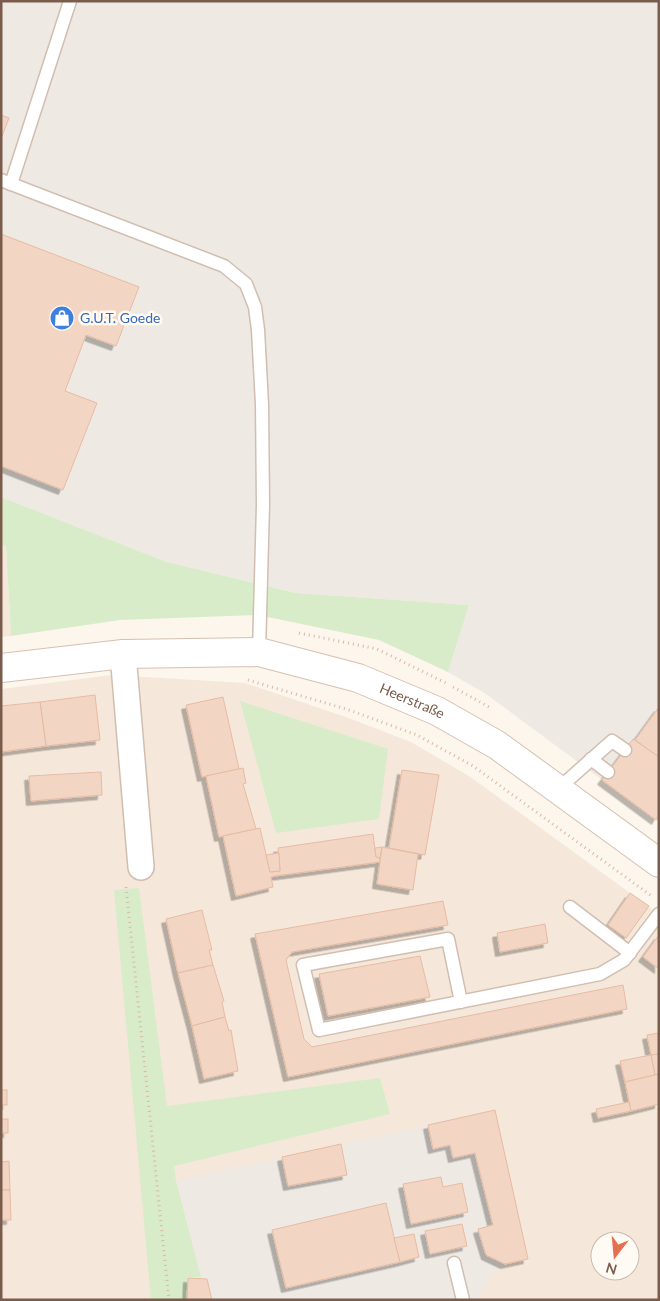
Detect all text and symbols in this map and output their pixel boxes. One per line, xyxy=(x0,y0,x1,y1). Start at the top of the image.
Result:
shop icon: G.U.T. Goede xyxy=(49,305,75,331)
place label: G.U.T. Goede xyxy=(80,309,160,326)
street label: Heerstraße xyxy=(377,679,448,722)
north arrow xyxy=(590,1231,640,1281)
text: N xyxy=(604,1259,619,1279)

